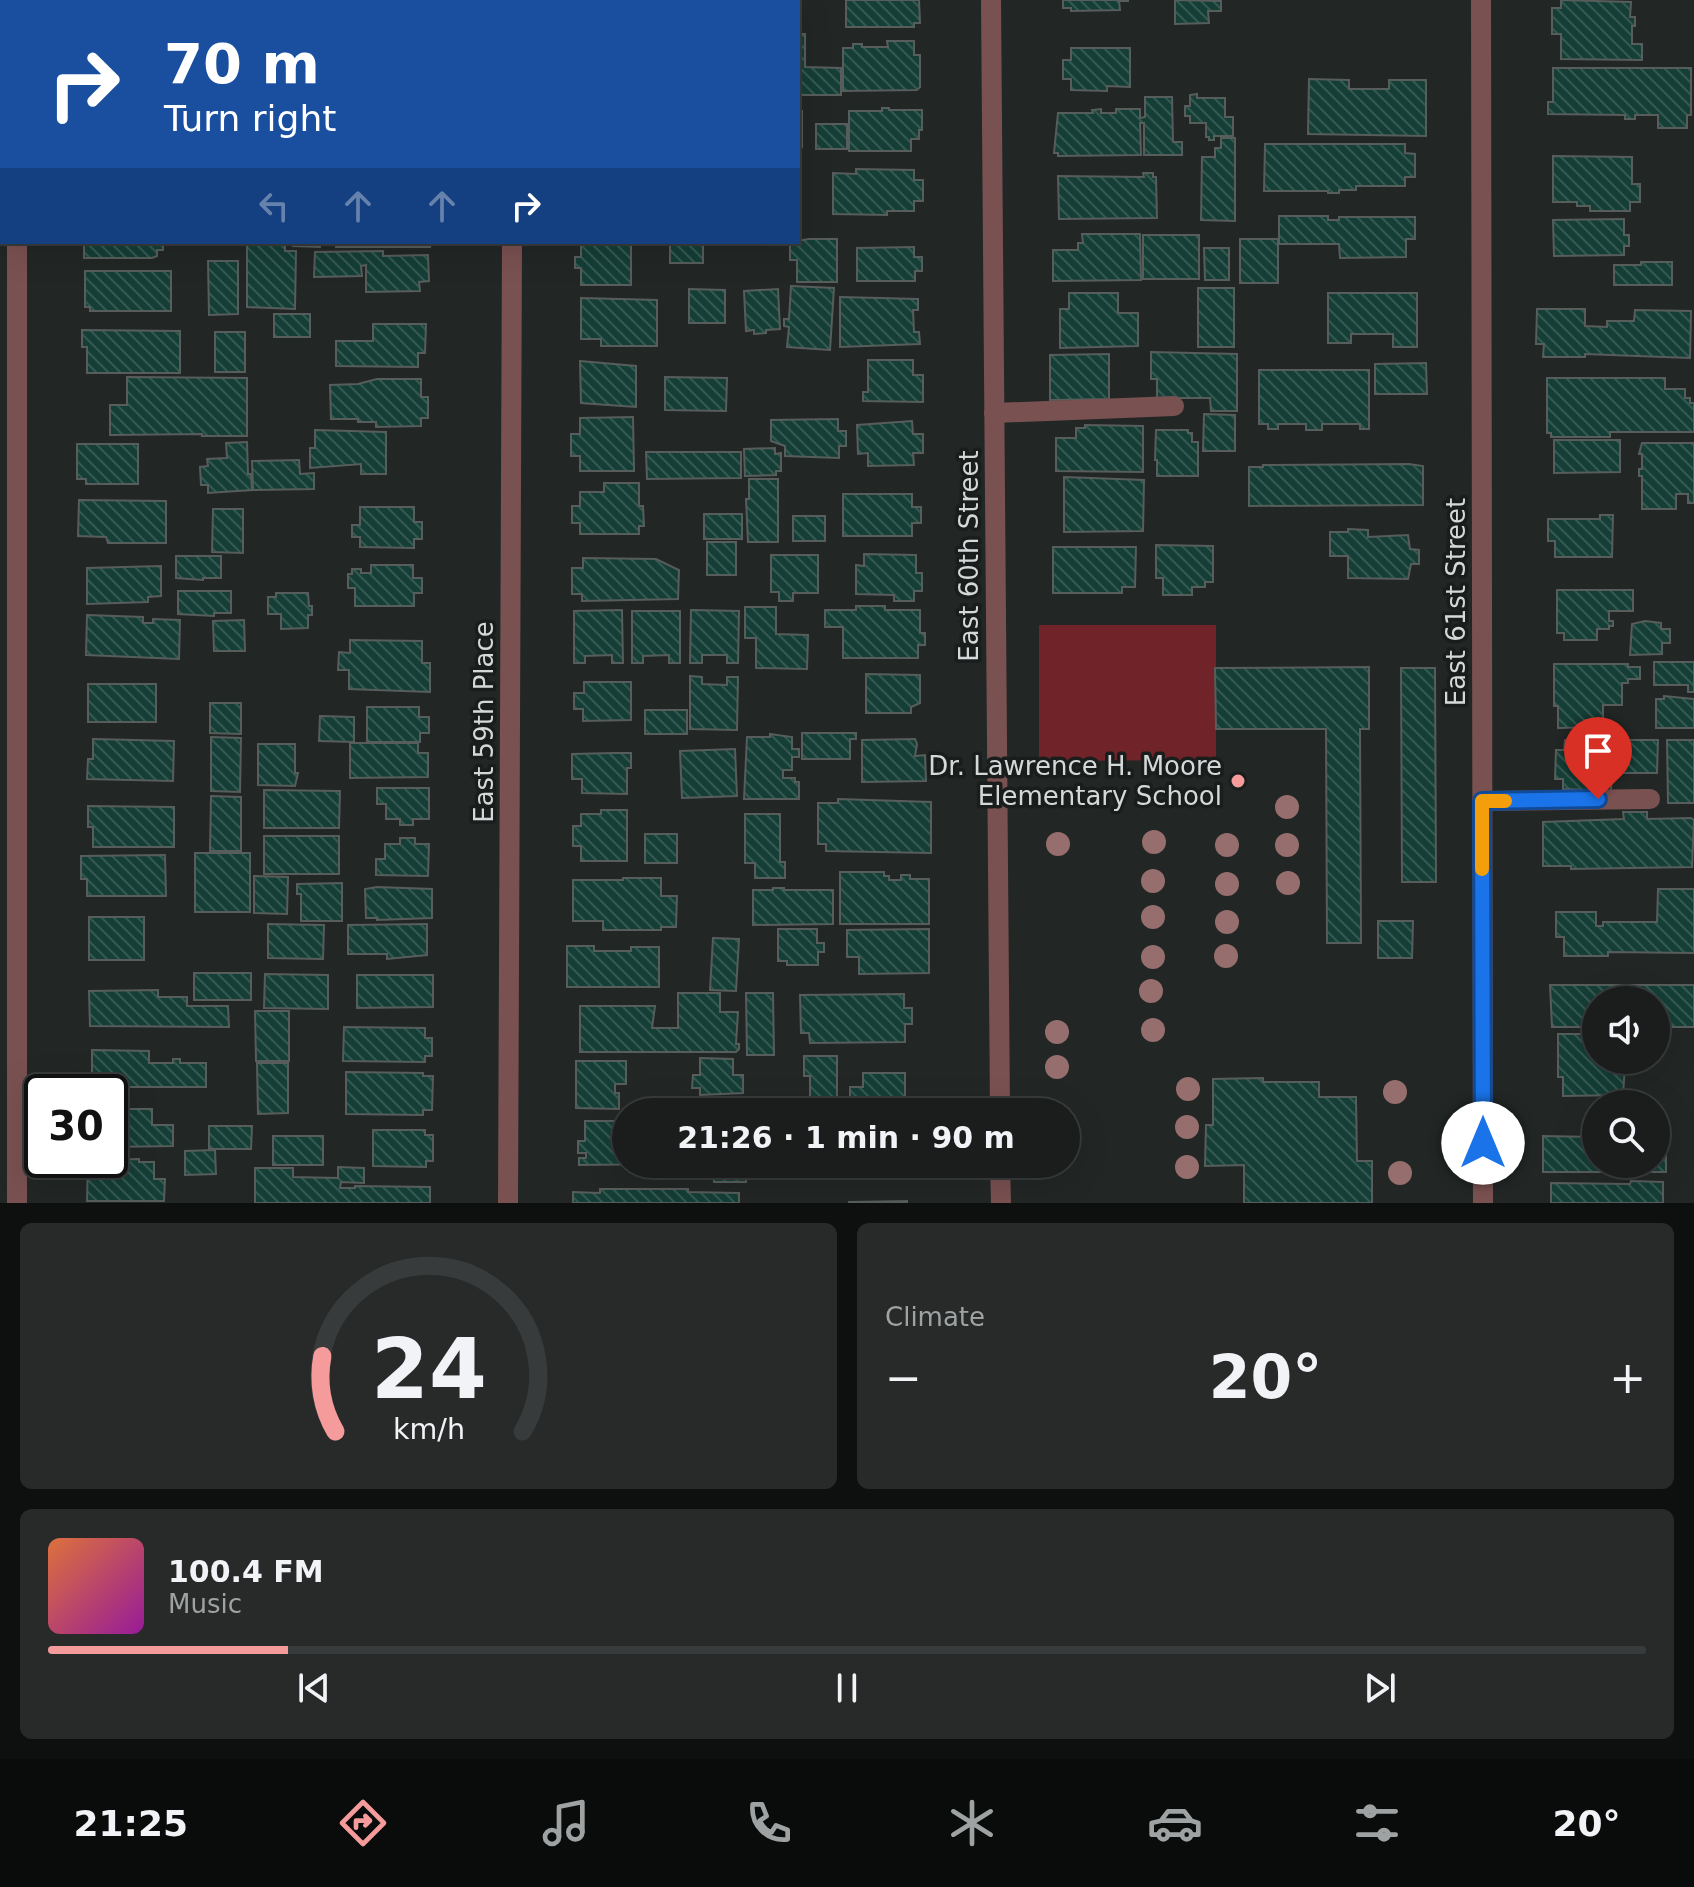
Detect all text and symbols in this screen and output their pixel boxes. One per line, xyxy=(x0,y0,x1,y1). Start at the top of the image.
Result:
text: 70 m xyxy=(164,31,320,96)
icon: right xyxy=(32,32,136,136)
text: Turn right xyxy=(164,98,336,139)
icon: left xyxy=(252,184,296,228)
icon: ahead xyxy=(336,184,380,228)
icon: ahead xyxy=(420,184,464,228)
icon: right xyxy=(504,184,548,228)
street label: East 60th Street xyxy=(954,450,984,662)
street label: East 61st Street xyxy=(1441,498,1471,706)
street label: East 59th Place xyxy=(469,621,499,823)
pin xyxy=(1564,717,1632,799)
icon: arrive xyxy=(1576,729,1620,773)
place label: Dr. Lawrence H. Moore Elementary School xyxy=(928,751,1222,811)
marker: Dr. Lawrence H. Moore Elementary School xyxy=(1229,772,1247,790)
map controls xyxy=(1582,986,1670,1178)
button: sound xyxy=(1582,986,1670,1074)
speed limit sign: 30 xyxy=(24,1074,128,1178)
button: search xyxy=(1582,1090,1670,1178)
position arrow xyxy=(1441,1101,1525,1185)
text: 21:26 · 1 min · 90 m xyxy=(677,1120,1015,1155)
text: Climate xyxy=(885,1302,985,1332)
text: 24 xyxy=(371,1321,486,1418)
text: 20° xyxy=(1209,1342,1322,1412)
text: − xyxy=(885,1352,922,1403)
text: + xyxy=(1609,1352,1646,1403)
text: km/h xyxy=(392,1412,465,1446)
text: 100.4 FM xyxy=(168,1554,324,1589)
text: Music xyxy=(168,1589,242,1619)
icon: previous xyxy=(292,1666,336,1710)
icon: pause xyxy=(825,1666,869,1710)
icon: next xyxy=(1358,1666,1402,1710)
icon: directions xyxy=(335,1795,391,1851)
icon: music xyxy=(538,1795,594,1851)
icon: phone xyxy=(741,1795,797,1851)
icon: climate xyxy=(944,1795,1000,1851)
icon: car xyxy=(1147,1795,1203,1851)
icon: filters xyxy=(1349,1795,1405,1851)
text: 21:25 xyxy=(73,1803,188,1844)
text: 20° xyxy=(1552,1803,1621,1844)

